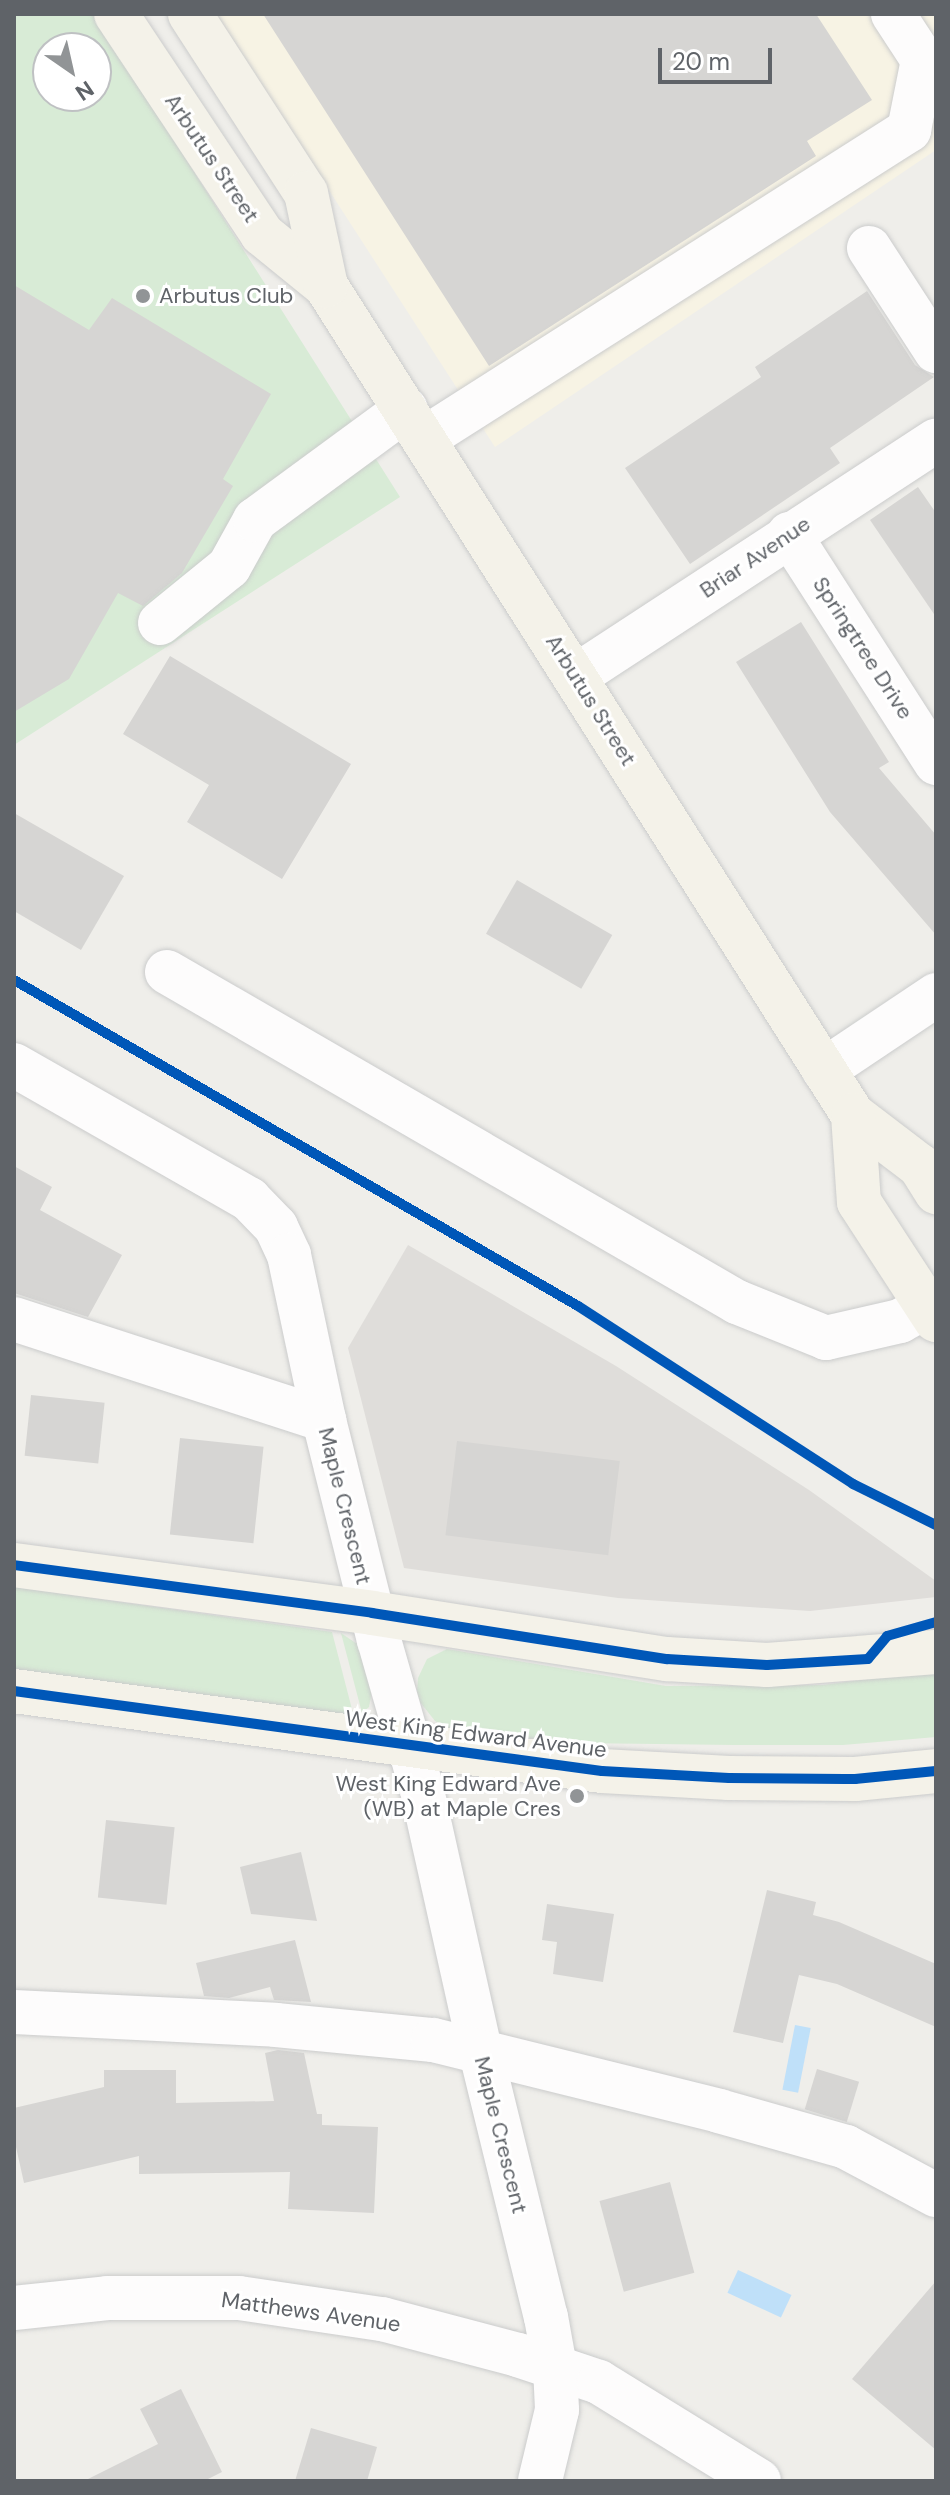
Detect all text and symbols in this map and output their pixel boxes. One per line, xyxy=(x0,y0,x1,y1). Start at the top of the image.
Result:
north arrow xyxy=(32,32,112,112)
scale bar xyxy=(662,32,776,82)
text: 20 m xyxy=(672,46,730,77)
text: N xyxy=(70,74,99,107)
street label: Arbutus Street xyxy=(159,89,265,227)
place label: Arbutus Club xyxy=(159,283,293,309)
marker: Arbutus Club xyxy=(134,287,152,305)
street label: Briar Avenue xyxy=(695,510,815,604)
street label: Springtree Drive xyxy=(807,572,919,724)
street label: Arbutus Street xyxy=(540,630,642,770)
street label: Maple Crescent xyxy=(313,1425,377,1587)
street label: West King Edward Avenue xyxy=(344,1705,608,1763)
place label: West King Edward Ave (WB) at Maple Cres xyxy=(335,1770,561,1822)
marker: West King Edward Ave (WB) at Maple Cres xyxy=(568,1787,586,1805)
street label: Maple Crescent xyxy=(469,2054,533,2216)
street label: Matthews Avenue xyxy=(220,2286,402,2338)

